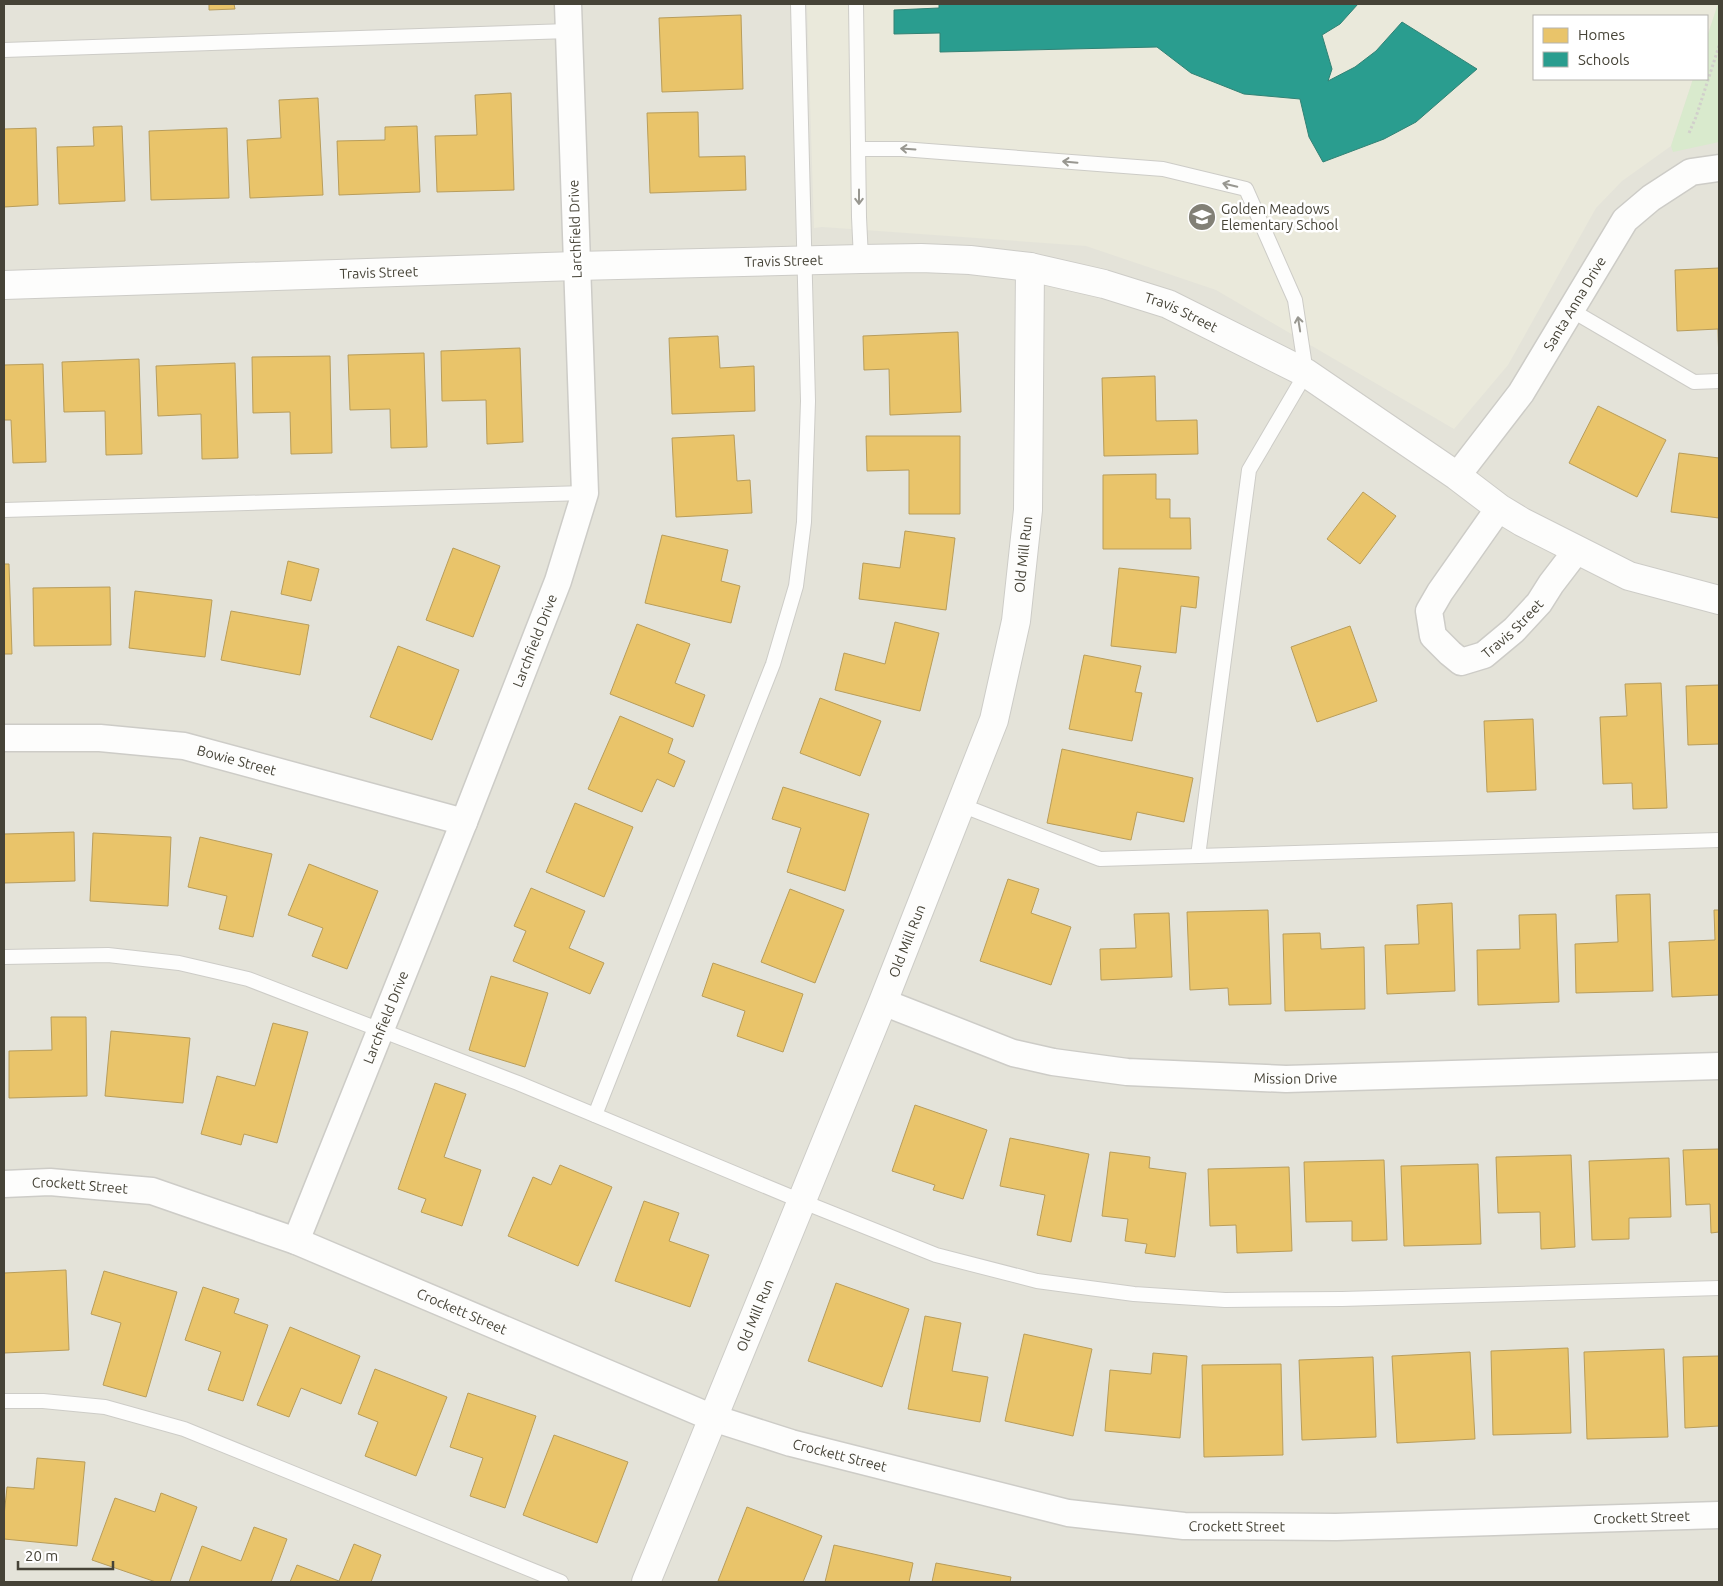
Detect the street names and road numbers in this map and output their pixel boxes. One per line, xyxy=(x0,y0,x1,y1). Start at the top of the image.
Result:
street label: Larchfield Drive xyxy=(565,179,585,279)
street label: Travis Street xyxy=(744,252,824,270)
street label: Santa Anna Drive xyxy=(1540,254,1609,354)
street label: Travis Street xyxy=(339,263,419,282)
street label: Travis Street xyxy=(1143,289,1221,336)
street label: Old Mill Run xyxy=(1011,515,1035,593)
street label: Larchfield Drive xyxy=(509,592,560,690)
street label: Travis Street xyxy=(1479,596,1547,661)
street label: Bowie Street xyxy=(195,742,279,779)
street label: Old Mill Run xyxy=(885,902,928,980)
street label: Larchfield Drive xyxy=(360,968,412,1066)
street label: Mission Drive xyxy=(1253,1069,1338,1087)
street label: Crockett Street xyxy=(31,1174,129,1197)
street label: Old Mill Run xyxy=(733,1277,777,1354)
street label: Crockett Street xyxy=(414,1285,510,1338)
street label: Crockett Street xyxy=(791,1436,889,1475)
street label: Crockett Street xyxy=(1593,1508,1691,1527)
street label: Crockett Street xyxy=(1188,1518,1286,1535)

